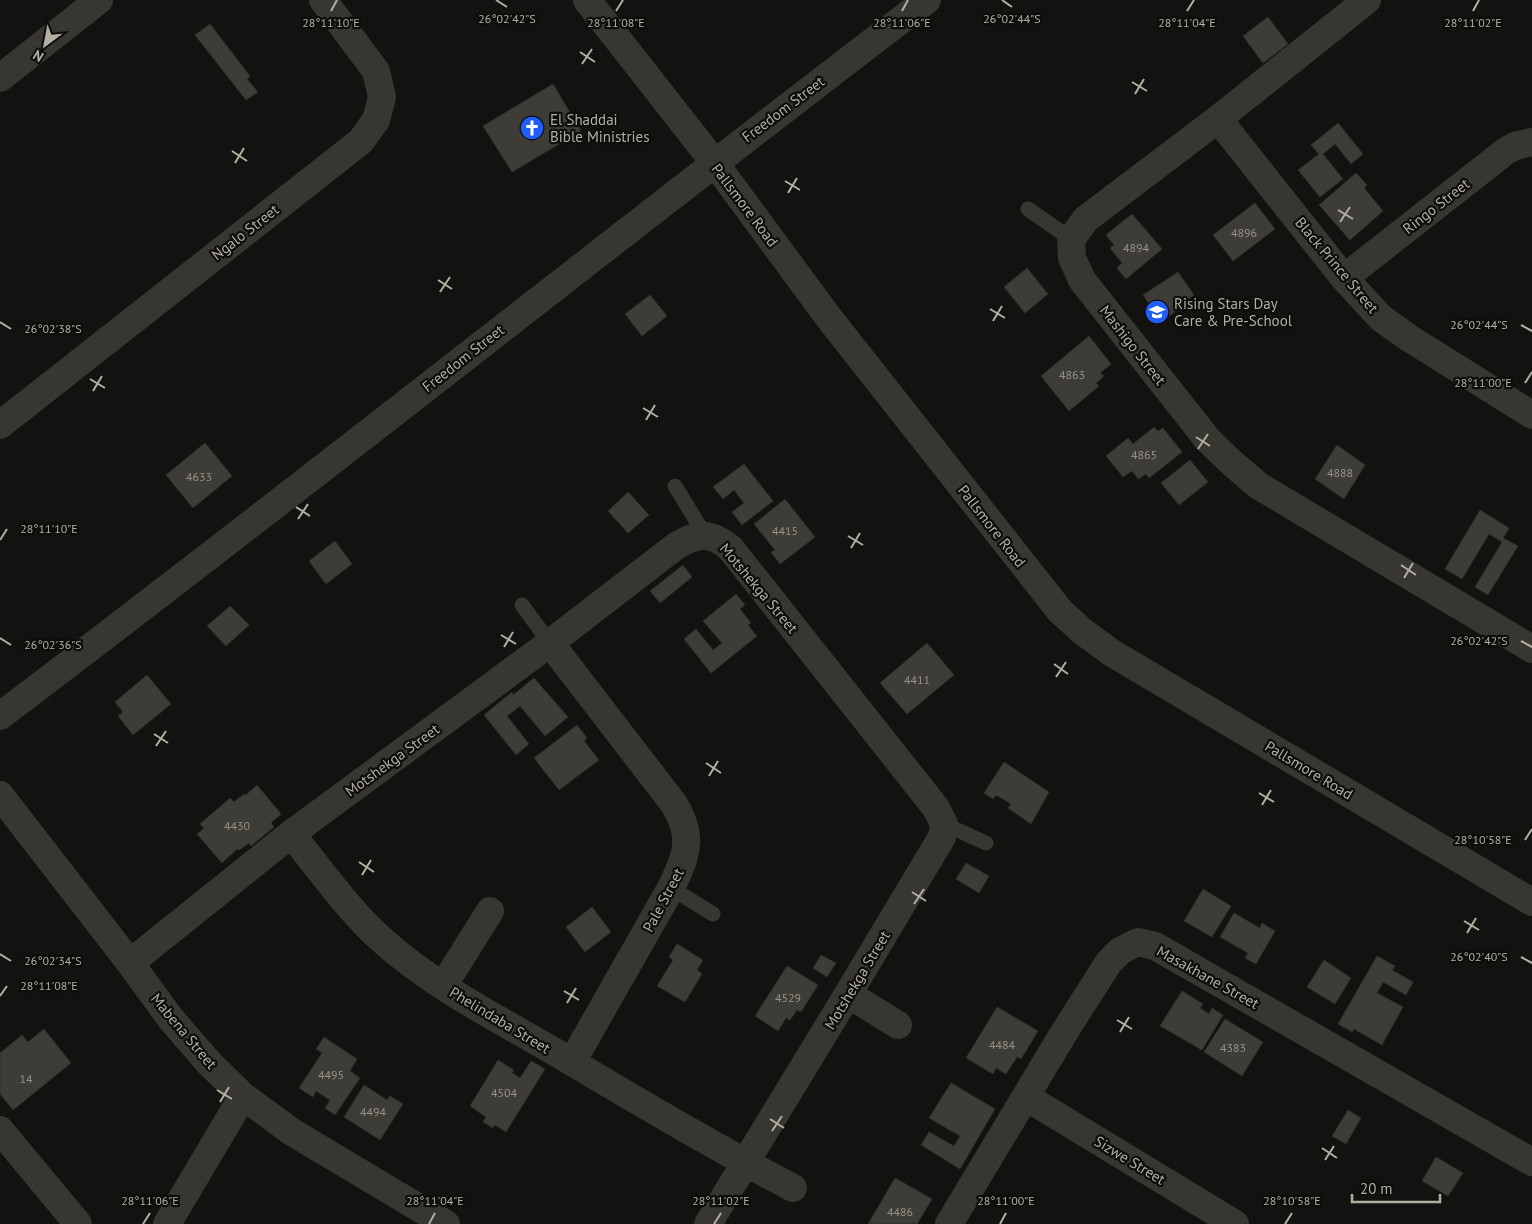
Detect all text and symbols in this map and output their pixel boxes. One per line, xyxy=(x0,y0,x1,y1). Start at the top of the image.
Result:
text: 26°02'42"S xyxy=(478,11,536,26)
text: 26°02'44"S xyxy=(983,11,1041,26)
text: 28°11'10"E xyxy=(302,15,360,30)
text: 28°11'08"E xyxy=(587,15,645,30)
text: 28°11'06"E xyxy=(873,15,931,30)
text: 28°11'04"E xyxy=(1158,15,1216,30)
text: 28°11'02"E xyxy=(1444,15,1502,30)
north arrow xyxy=(20,20,70,70)
text: N xyxy=(29,46,47,66)
street label: Freedom Street xyxy=(738,72,828,146)
place label: El Shaddai Bible Ministries xyxy=(550,110,649,146)
church icon: El Shaddai Bible Ministries xyxy=(519,115,545,141)
street label: Pallsmore Road xyxy=(708,160,782,250)
street label: Ringo Street xyxy=(1399,174,1473,238)
street label: Ngalo Street xyxy=(208,200,282,264)
street label: Black Prince Street xyxy=(1291,213,1383,317)
house number: 4896 xyxy=(1231,225,1257,240)
house number: 4894 xyxy=(1123,240,1150,255)
place label: Rising Stars Day Care & Pre-School xyxy=(1174,294,1293,330)
school or university icon: Rising Stars Day Care & Pre-School xyxy=(1144,299,1170,325)
street label: Mashigo Street xyxy=(1096,301,1170,389)
text: 26°02'44"S xyxy=(1450,317,1508,332)
street label: Freedom Street xyxy=(418,320,508,396)
text: 26°02'38"S xyxy=(24,321,82,336)
house number: 4863 xyxy=(1059,367,1085,382)
text: 28°11'00"E xyxy=(1454,375,1512,390)
house number: 4865 xyxy=(1131,447,1157,462)
house number: 4888 xyxy=(1327,465,1353,480)
house number: 4633 xyxy=(186,469,212,484)
street label: Pallsmore Road xyxy=(954,481,1030,571)
text: 28°11'10"E xyxy=(20,521,78,536)
house number: 4415 xyxy=(772,523,798,538)
street label: Motshekga Street xyxy=(716,539,802,637)
text: 26°02'42"S xyxy=(1450,633,1508,648)
text: 26°02'36"S xyxy=(24,637,82,652)
house number: 4411 xyxy=(904,672,930,687)
street label: Motshekga Street xyxy=(341,719,443,801)
street label: Pallsmore Road xyxy=(1262,736,1356,804)
house number: 4430 xyxy=(224,818,251,833)
text: 28°10'58"E xyxy=(1454,832,1512,847)
street label: Pale Street xyxy=(638,865,688,935)
street label: Motshekga Street xyxy=(820,927,894,1033)
street label: Masakhane Street xyxy=(1154,941,1262,1013)
text: 26°02'40"S xyxy=(1450,949,1508,964)
text: 26°02'34"S xyxy=(24,953,82,968)
text: 28°11'08"E xyxy=(20,978,78,993)
street label: Phelindaba Street xyxy=(446,982,554,1058)
street label: Mabena Street xyxy=(147,989,221,1073)
house number: 4529 xyxy=(775,990,801,1005)
house number: 4484 xyxy=(989,1037,1016,1052)
house number: 4383 xyxy=(1220,1040,1246,1055)
house number: 4495 xyxy=(318,1067,344,1082)
house number: 14 xyxy=(19,1071,33,1086)
house number: 4504 xyxy=(491,1085,518,1100)
house number: 4494 xyxy=(360,1104,387,1119)
street label: Sizwe Street xyxy=(1091,1131,1169,1189)
scale bar xyxy=(1352,1172,1440,1204)
text: 20 m xyxy=(1360,1179,1393,1198)
text: 28°11'06"E xyxy=(121,1193,179,1208)
text: 28°11'04"E xyxy=(406,1193,464,1208)
text: 28°11'02"E xyxy=(692,1193,750,1208)
text: 28°11'00"E xyxy=(977,1193,1035,1208)
text: 28°10'58"E xyxy=(1263,1193,1321,1208)
house number: 4486 xyxy=(887,1204,913,1219)

